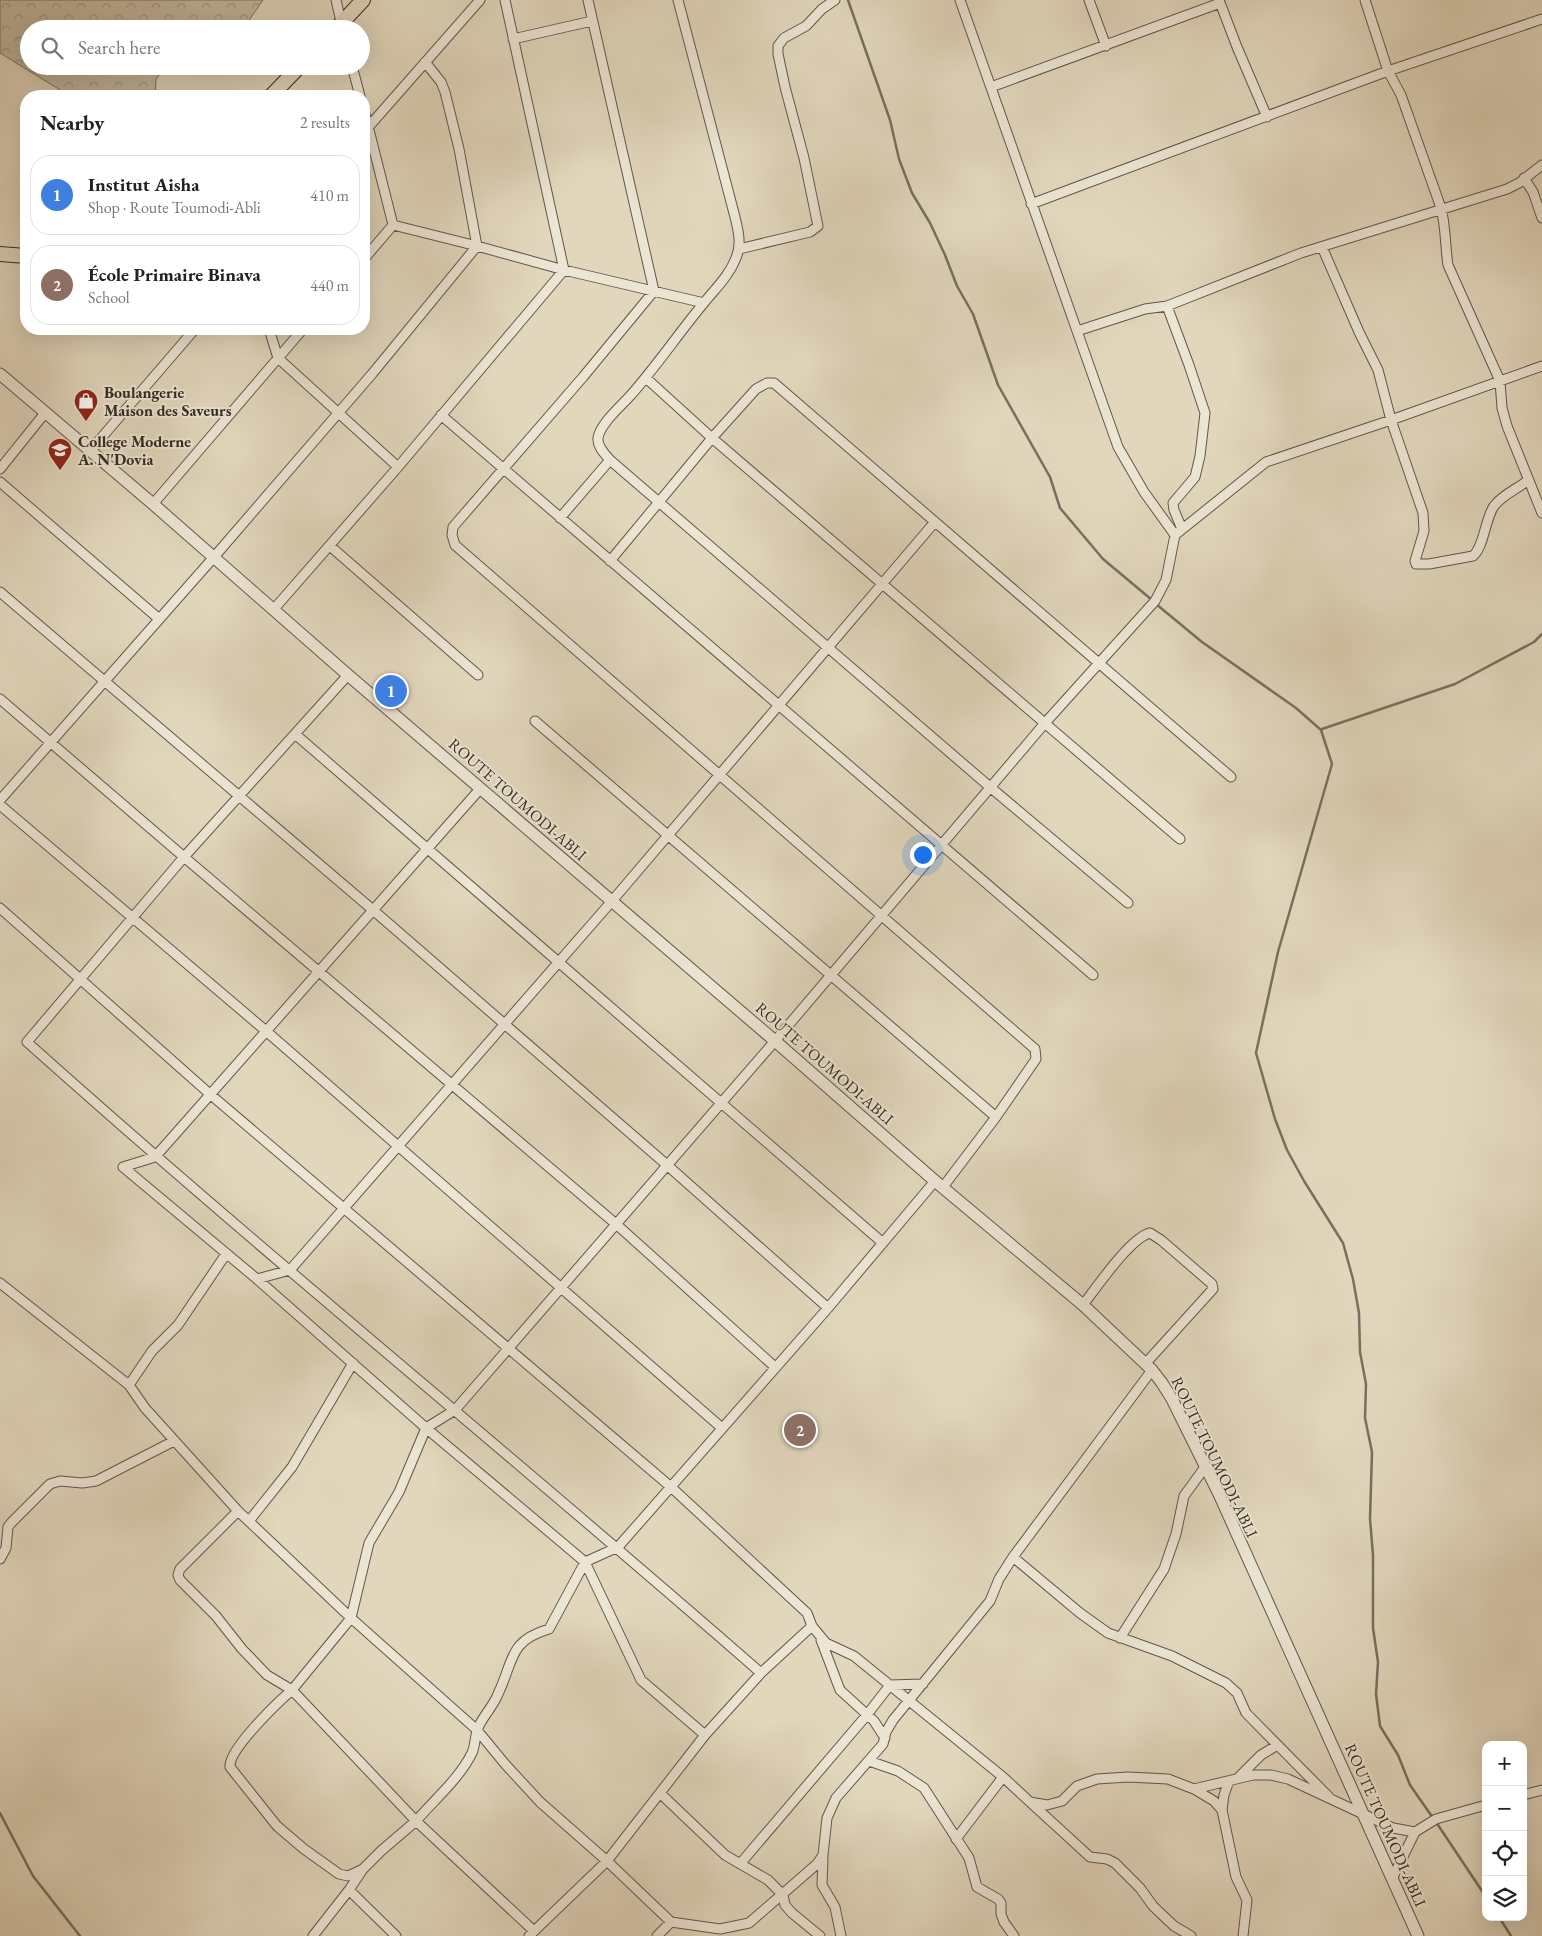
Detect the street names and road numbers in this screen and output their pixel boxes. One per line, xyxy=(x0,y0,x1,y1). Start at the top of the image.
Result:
street label: ROUTE TOUMODI-ABLI xyxy=(444,734,592,866)
street label: ROUTE TOUMODI-ABLI xyxy=(751,998,899,1130)
street label: ROUTE TOUMODI-ABLI xyxy=(1166,1373,1263,1542)
street label: ROUTE TOUMODI-ABLI xyxy=(1340,1740,1431,1911)

